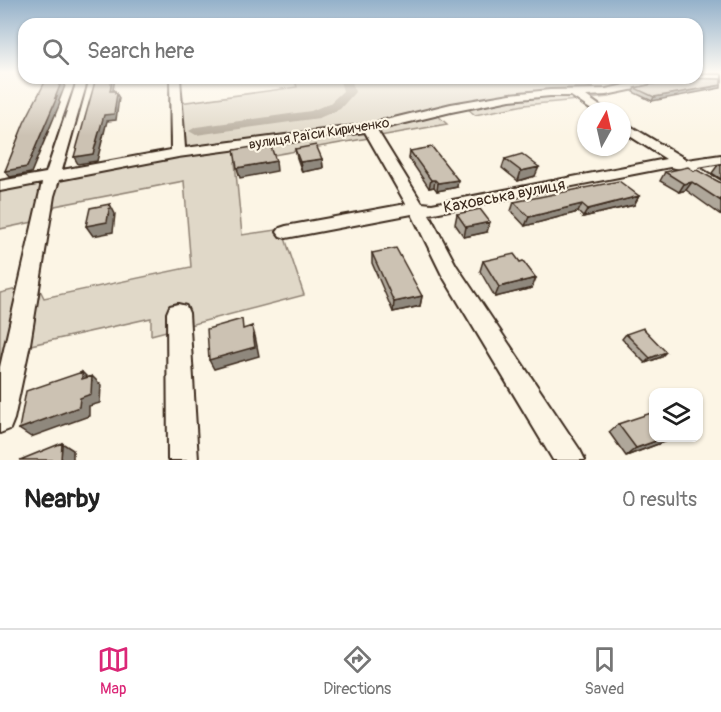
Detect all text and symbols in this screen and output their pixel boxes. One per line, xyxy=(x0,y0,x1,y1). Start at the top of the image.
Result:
search box xyxy=(18,18,703,84)
icon: search xyxy=(39,35,72,68)
text: Search here xyxy=(87,37,194,65)
north arrow xyxy=(577,102,631,156)
street label: вулиця Раїси Кириченко xyxy=(247,114,391,153)
street label: Каховська вулиця xyxy=(442,174,567,218)
map controls xyxy=(649,388,703,442)
button: layers xyxy=(649,388,703,442)
text: Nearby xyxy=(24,483,100,515)
text: 0 results xyxy=(622,487,697,512)
tab: Map xyxy=(97,643,130,699)
tab: Directions xyxy=(323,643,391,699)
tab: Saved xyxy=(585,643,624,699)

